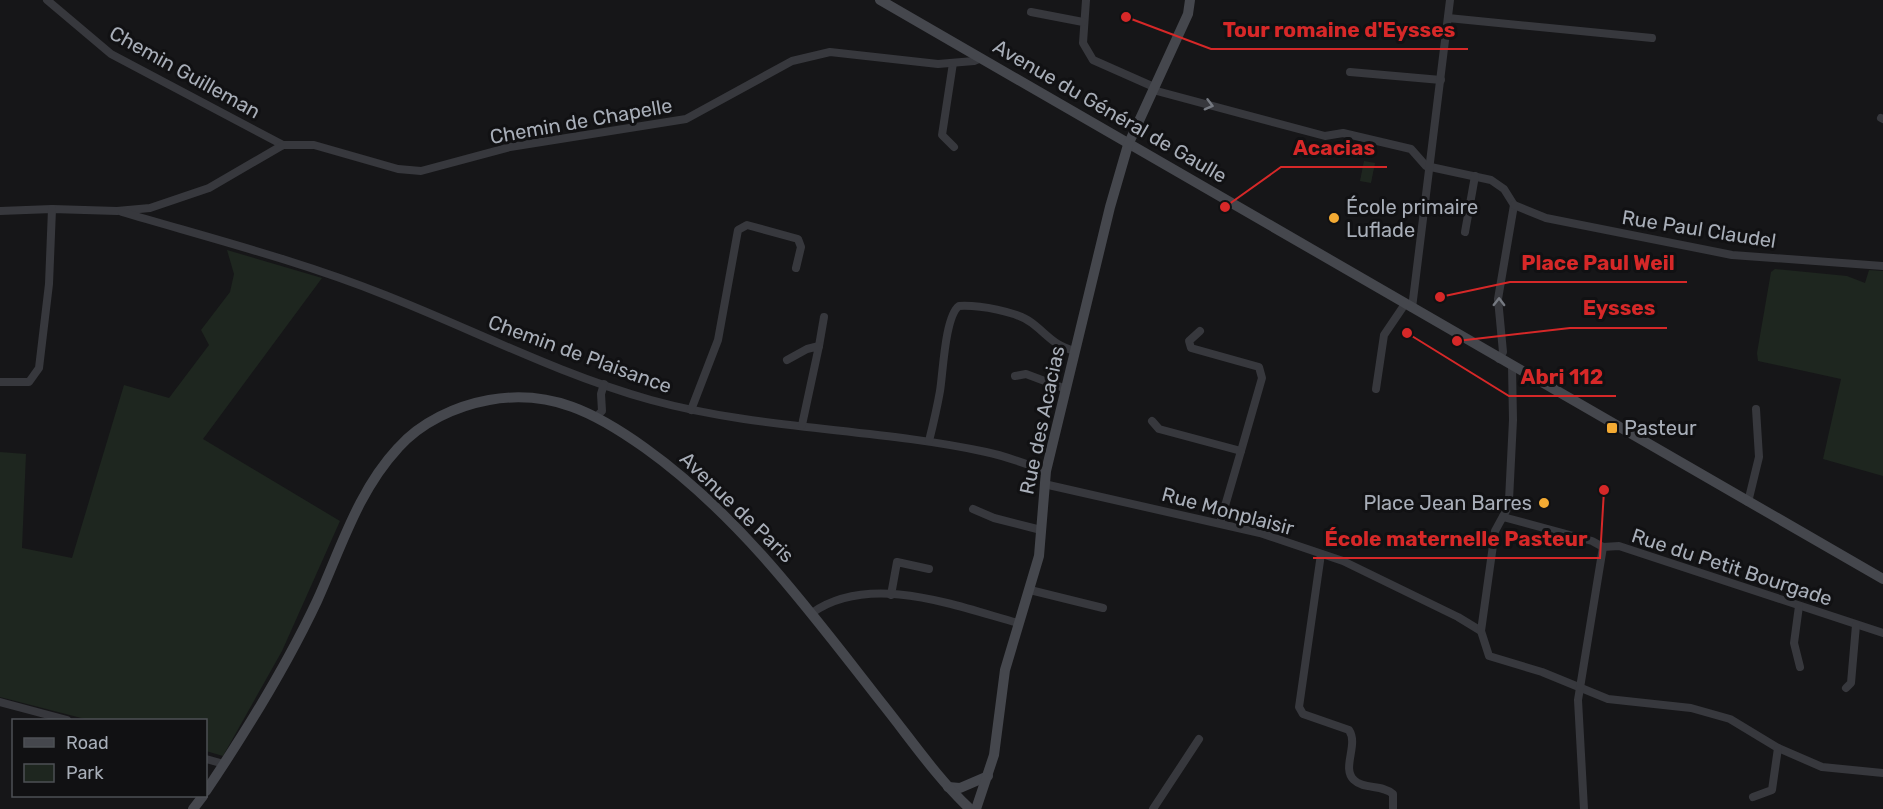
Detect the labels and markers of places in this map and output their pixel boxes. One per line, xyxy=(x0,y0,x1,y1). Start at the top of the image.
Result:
callout: Tour romaine d'Eysses xyxy=(1211,10,1468,49)
callout: Acacias xyxy=(1281,128,1387,167)
place label: École primaire Luflade xyxy=(1346,195,1478,242)
marker: École primaire Luflade xyxy=(1327,211,1341,225)
callout: Place Paul Weil xyxy=(1510,243,1687,282)
callout: Eysses xyxy=(1570,289,1667,328)
callout: Abri 112 xyxy=(1509,357,1616,396)
place label: Pasteur xyxy=(1624,416,1697,440)
marker: Pasteur xyxy=(1605,421,1619,435)
place label: Place Jean Barres xyxy=(1363,491,1532,515)
marker: Place Jean Barres xyxy=(1537,496,1551,510)
callout: École maternelle Pasteur xyxy=(1313,519,1600,558)

